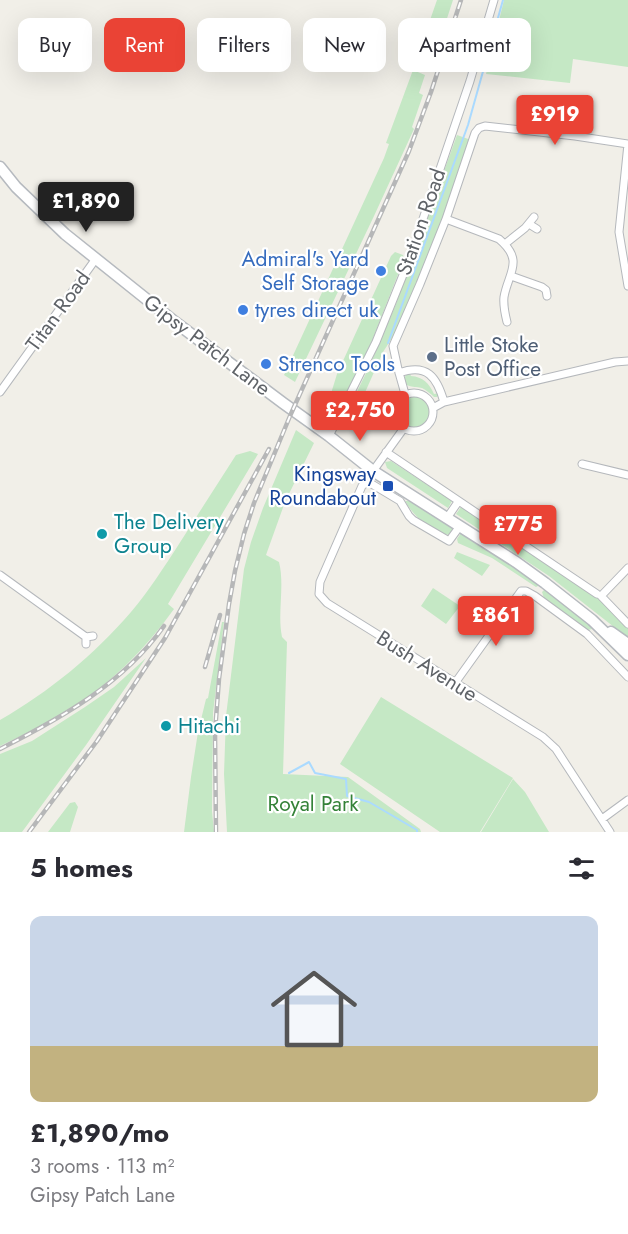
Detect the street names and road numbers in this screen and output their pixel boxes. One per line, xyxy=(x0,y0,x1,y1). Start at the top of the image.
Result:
street label: Station Road xyxy=(389,165,453,279)
street label: Titan Road xyxy=(19,265,97,357)
street label: Gipsy Patch Lane xyxy=(137,287,277,403)
street label: Bush Avenue xyxy=(371,623,483,709)

